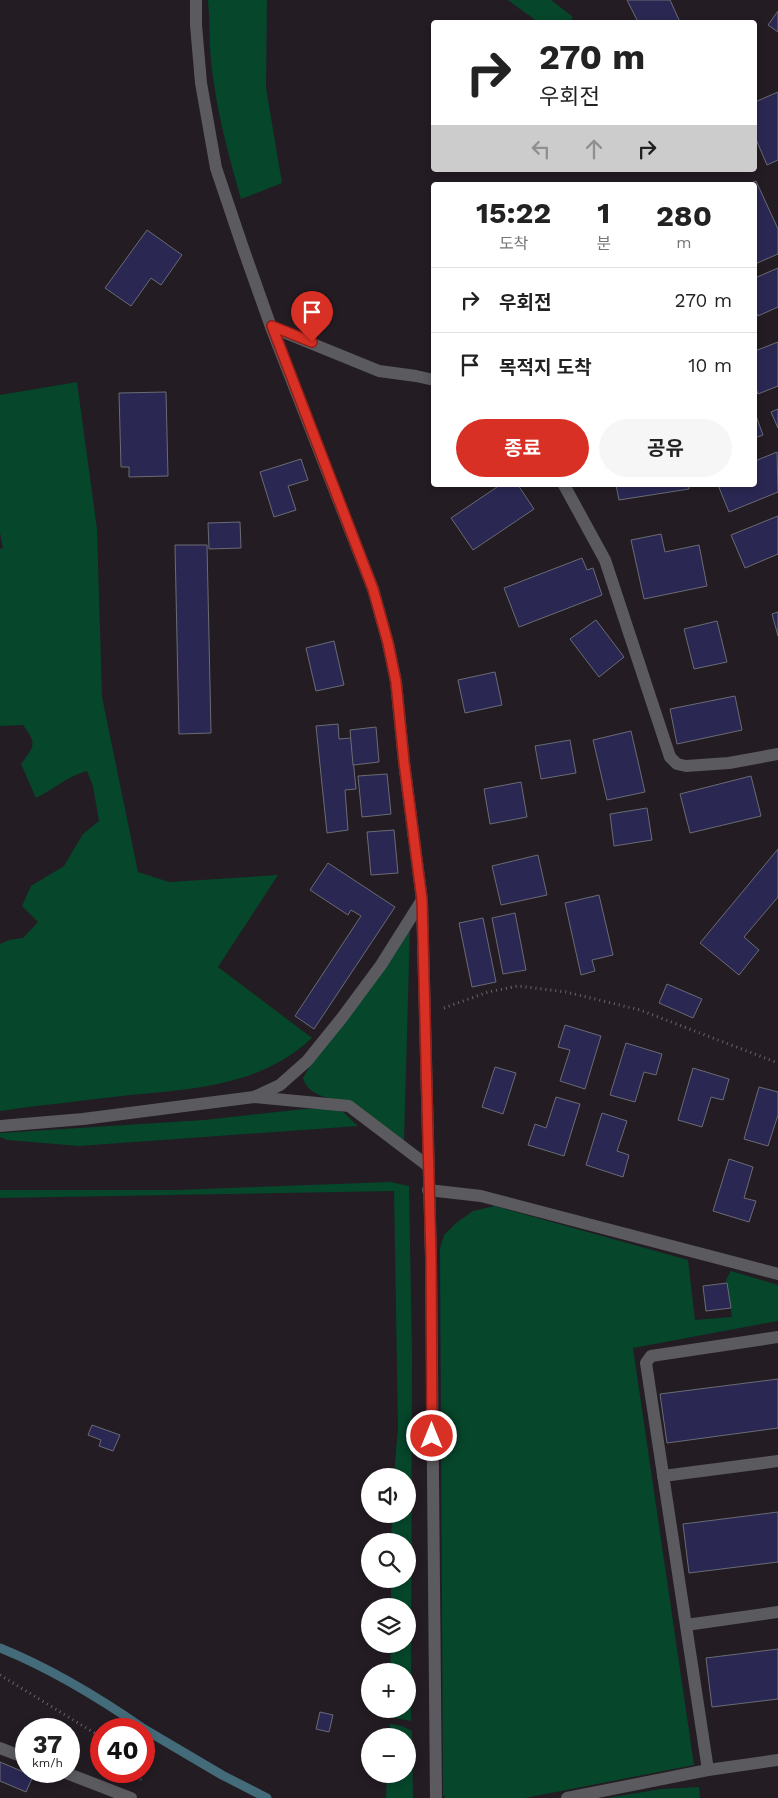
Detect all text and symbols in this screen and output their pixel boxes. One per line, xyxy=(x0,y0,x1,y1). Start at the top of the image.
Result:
text: 270 m xyxy=(539,36,645,78)
icon: right xyxy=(456,40,521,105)
text: 우회전 xyxy=(539,84,600,109)
icon: left xyxy=(527,135,555,163)
icon: ahead xyxy=(580,135,608,163)
icon: right xyxy=(633,135,661,163)
text: 15:22 xyxy=(476,195,551,230)
text: 1 xyxy=(597,195,610,230)
text: 280 xyxy=(656,198,712,233)
text: m xyxy=(676,233,692,252)
text: 도착 xyxy=(499,234,528,253)
text: 분 xyxy=(596,234,611,253)
icon: right xyxy=(456,286,484,314)
text: 270 m xyxy=(675,289,732,312)
pin xyxy=(291,291,333,342)
text: 우회전 xyxy=(499,291,551,314)
icon: arrive xyxy=(298,298,326,326)
icon: arrive xyxy=(456,351,484,379)
text: 10 m xyxy=(688,354,732,377)
text: 목적지 도착 xyxy=(499,356,592,379)
button: 종료 xyxy=(456,419,589,477)
button: 공유 xyxy=(599,419,732,477)
position arrow xyxy=(405,1409,457,1461)
map controls xyxy=(361,1468,416,1783)
button: sound xyxy=(361,1468,416,1523)
button: search xyxy=(361,1533,416,1588)
button: layers xyxy=(361,1598,416,1653)
button: + xyxy=(361,1663,416,1718)
speed limit sign: 40 xyxy=(90,1718,155,1783)
button: − xyxy=(361,1728,416,1783)
text: 37 xyxy=(33,1730,62,1759)
text: km/h xyxy=(32,1756,63,1770)

